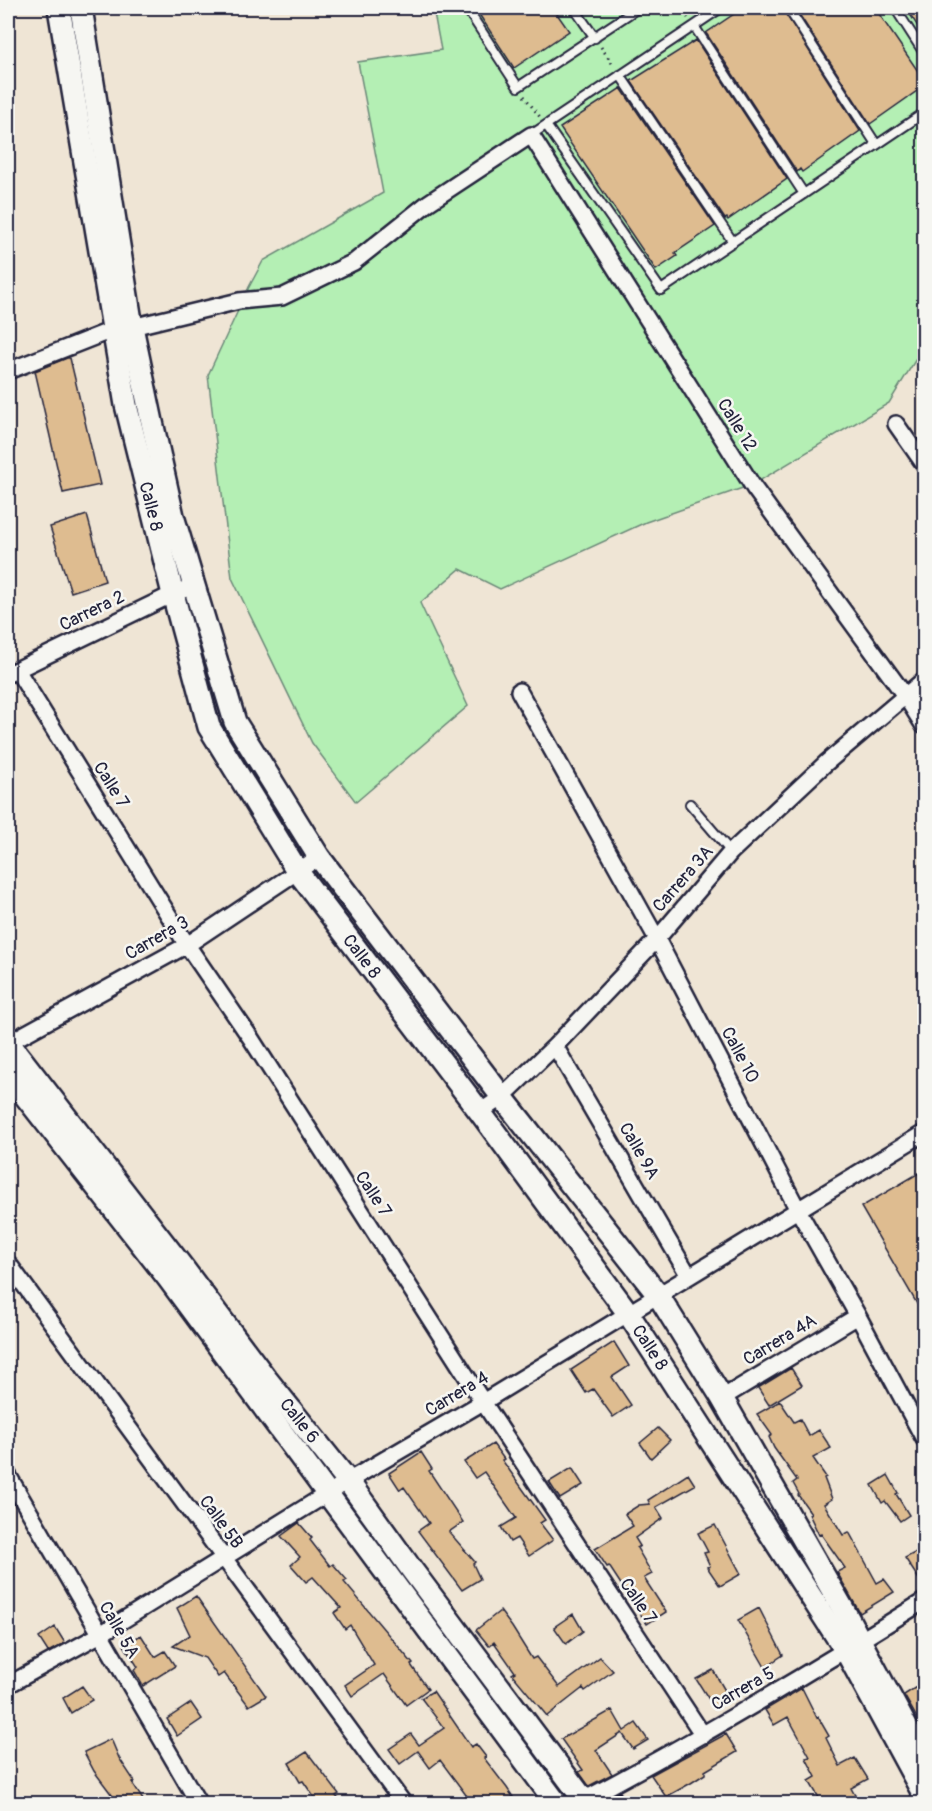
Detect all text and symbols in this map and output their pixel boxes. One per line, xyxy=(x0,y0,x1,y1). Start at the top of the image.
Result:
street label: Calle 12 xyxy=(712,394,762,456)
street label: Calle 8 xyxy=(134,479,168,533)
street label: Carrera 2 xyxy=(56,585,128,637)
street label: Calle 7 xyxy=(88,758,134,813)
street label: Carrera 3A xyxy=(648,841,719,917)
street label: Carrera 3 xyxy=(121,911,193,965)
street label: Calle 8 xyxy=(338,929,386,983)
street label: Calle 10 xyxy=(716,1023,764,1087)
street label: Calle 9A xyxy=(614,1118,665,1184)
street label: Calle 7 xyxy=(350,1167,397,1222)
street label: Carrera 4A xyxy=(739,1309,821,1371)
street label: Calle 8 xyxy=(627,1320,673,1375)
street label: Carrera 4 xyxy=(421,1366,493,1422)
street label: Calle 6 xyxy=(275,1393,325,1448)
street label: Calle 5B xyxy=(194,1491,248,1553)
street label: Calle 7 xyxy=(614,1574,662,1629)
street label: Calle 5A xyxy=(93,1597,145,1663)
street label: Carrera 5 xyxy=(707,1662,779,1716)

